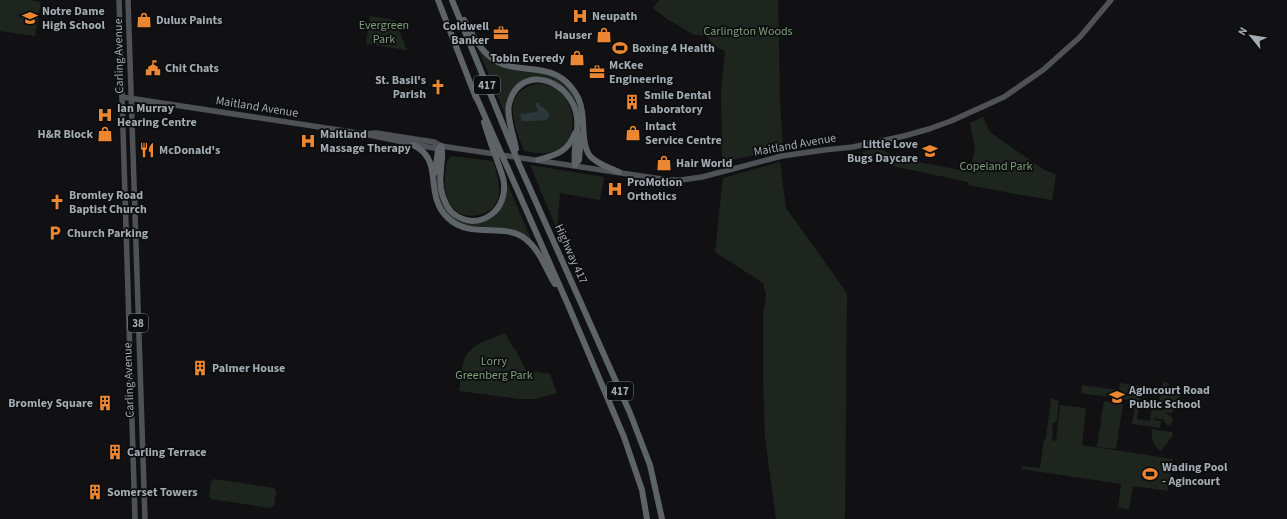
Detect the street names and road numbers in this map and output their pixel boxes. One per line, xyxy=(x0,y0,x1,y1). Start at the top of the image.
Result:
street label: Carling Avenue xyxy=(110,18,128,94)
road number: 417 xyxy=(474,76,500,94)
street label: Maitland Avenue xyxy=(214,92,300,122)
street label: Maitland Avenue xyxy=(752,129,838,161)
street label: Highway 417 xyxy=(550,221,592,287)
road number: 38 xyxy=(128,314,148,332)
street label: Carling Avenue xyxy=(119,342,139,418)
road number: 417 xyxy=(607,382,633,400)

